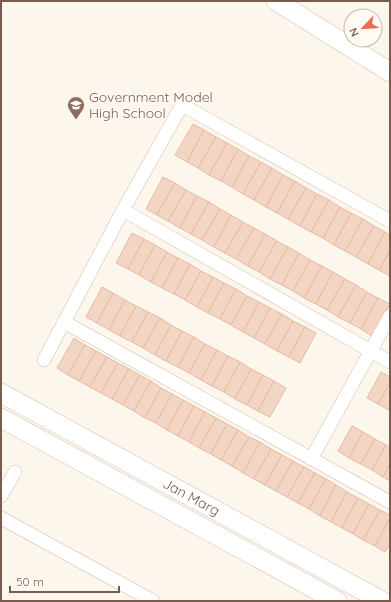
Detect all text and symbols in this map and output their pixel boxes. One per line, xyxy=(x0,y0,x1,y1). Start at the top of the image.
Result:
north arrow xyxy=(343,8,383,48)
text: N xyxy=(346,26,362,39)
place label: Government Model High School xyxy=(89,88,213,122)
school or university icon: Government Model High School xyxy=(66,95,86,120)
street label: Jan Marg xyxy=(160,474,223,520)
scale bar xyxy=(10,568,119,594)
text: 50 m xyxy=(16,574,44,589)

